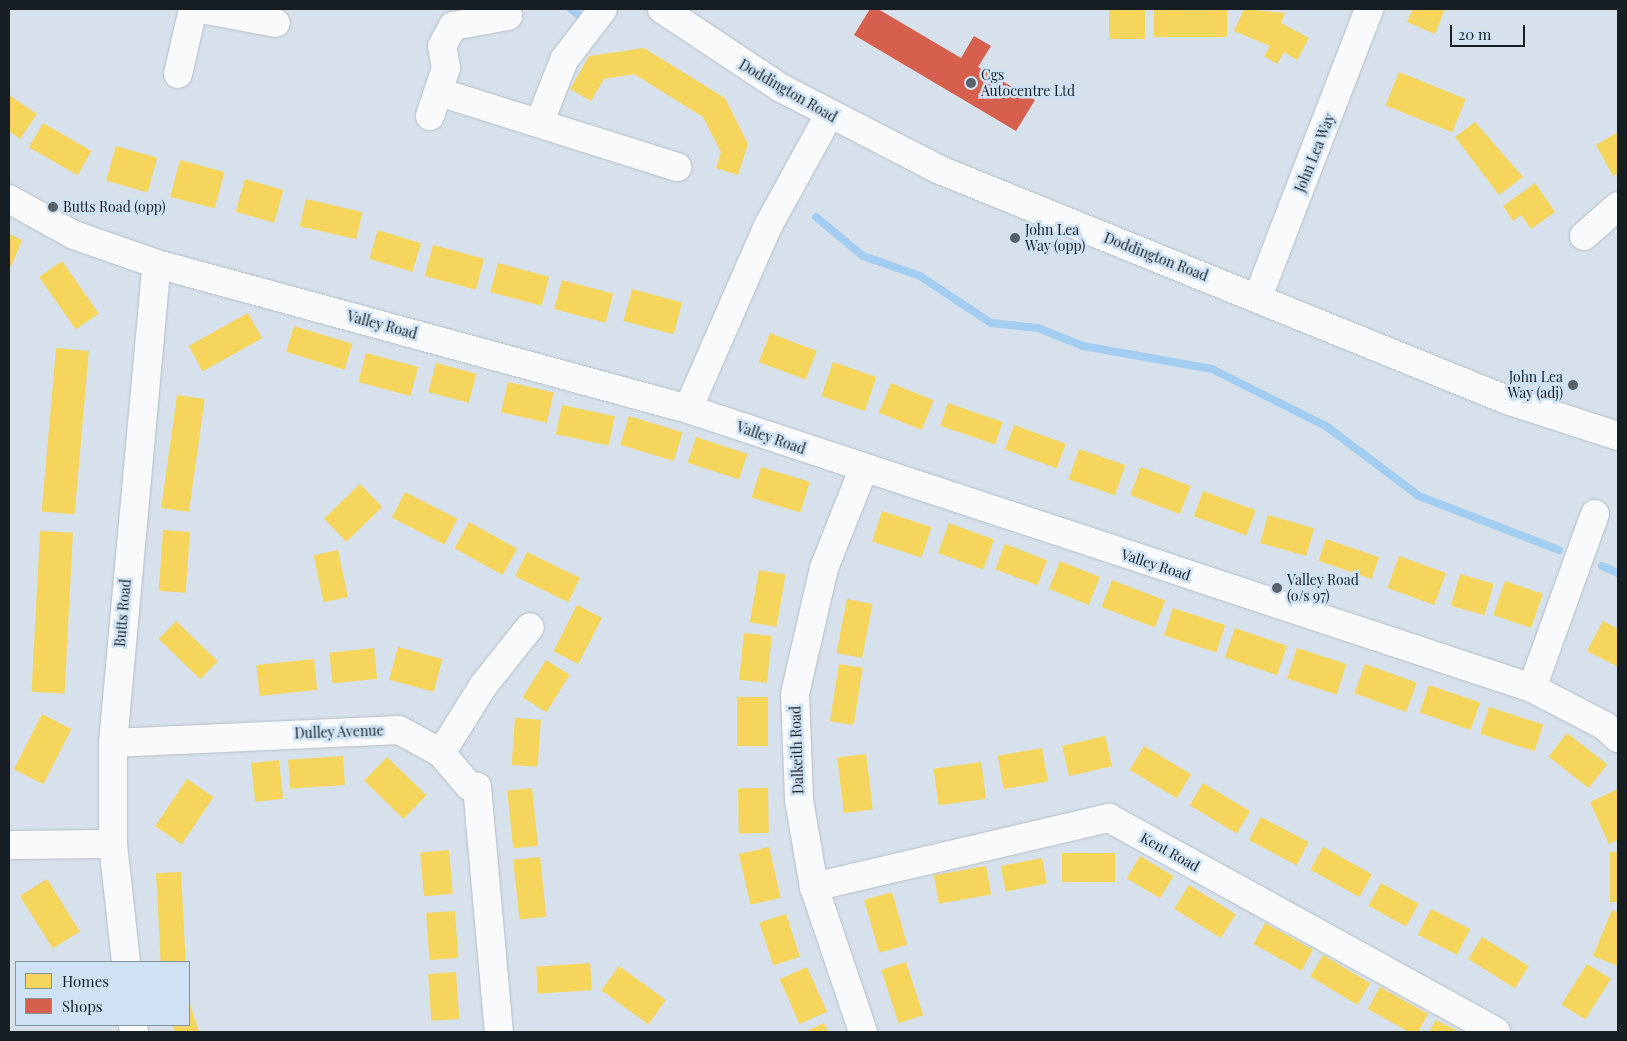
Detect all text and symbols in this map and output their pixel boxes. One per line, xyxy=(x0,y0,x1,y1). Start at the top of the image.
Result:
scale bar xyxy=(1452,15,1527,47)
text: 20 m xyxy=(1458,24,1491,44)
street label: Doddington Road xyxy=(736,56,840,126)
place label: Cgs Autocentre Ltd xyxy=(981,67,1075,100)
marker: Cgs Autocentre Ltd xyxy=(965,77,977,89)
street label: John Lea Way xyxy=(1292,111,1338,195)
place label: Butts Road (opp) xyxy=(63,199,166,215)
marker: Butts Road (opp) xyxy=(47,201,59,213)
place label: John Lea Way (opp) xyxy=(1025,222,1086,254)
street label: Doddington Road xyxy=(1102,229,1210,285)
marker: John Lea Way (opp) xyxy=(1009,232,1021,244)
street label: Valley Road xyxy=(345,308,419,342)
place label: John Lea Way (adj) xyxy=(1507,369,1563,402)
marker: John Lea Way (adj) xyxy=(1567,379,1579,391)
street label: Valley Road xyxy=(734,418,808,458)
street label: Valley Road xyxy=(1119,546,1193,584)
place label: Valley Road (o/s 97) xyxy=(1287,572,1359,604)
street label: Butts Road xyxy=(112,578,134,648)
marker: Valley Road (o/s 97) xyxy=(1271,582,1283,594)
street label: Dalkeith Road xyxy=(787,706,807,794)
street label: Dulley Avenue xyxy=(294,722,384,742)
street label: Kent Road xyxy=(1138,829,1202,875)
legend xyxy=(15,961,190,1026)
text: Homes xyxy=(62,971,109,991)
text: Shops xyxy=(62,996,103,1016)

